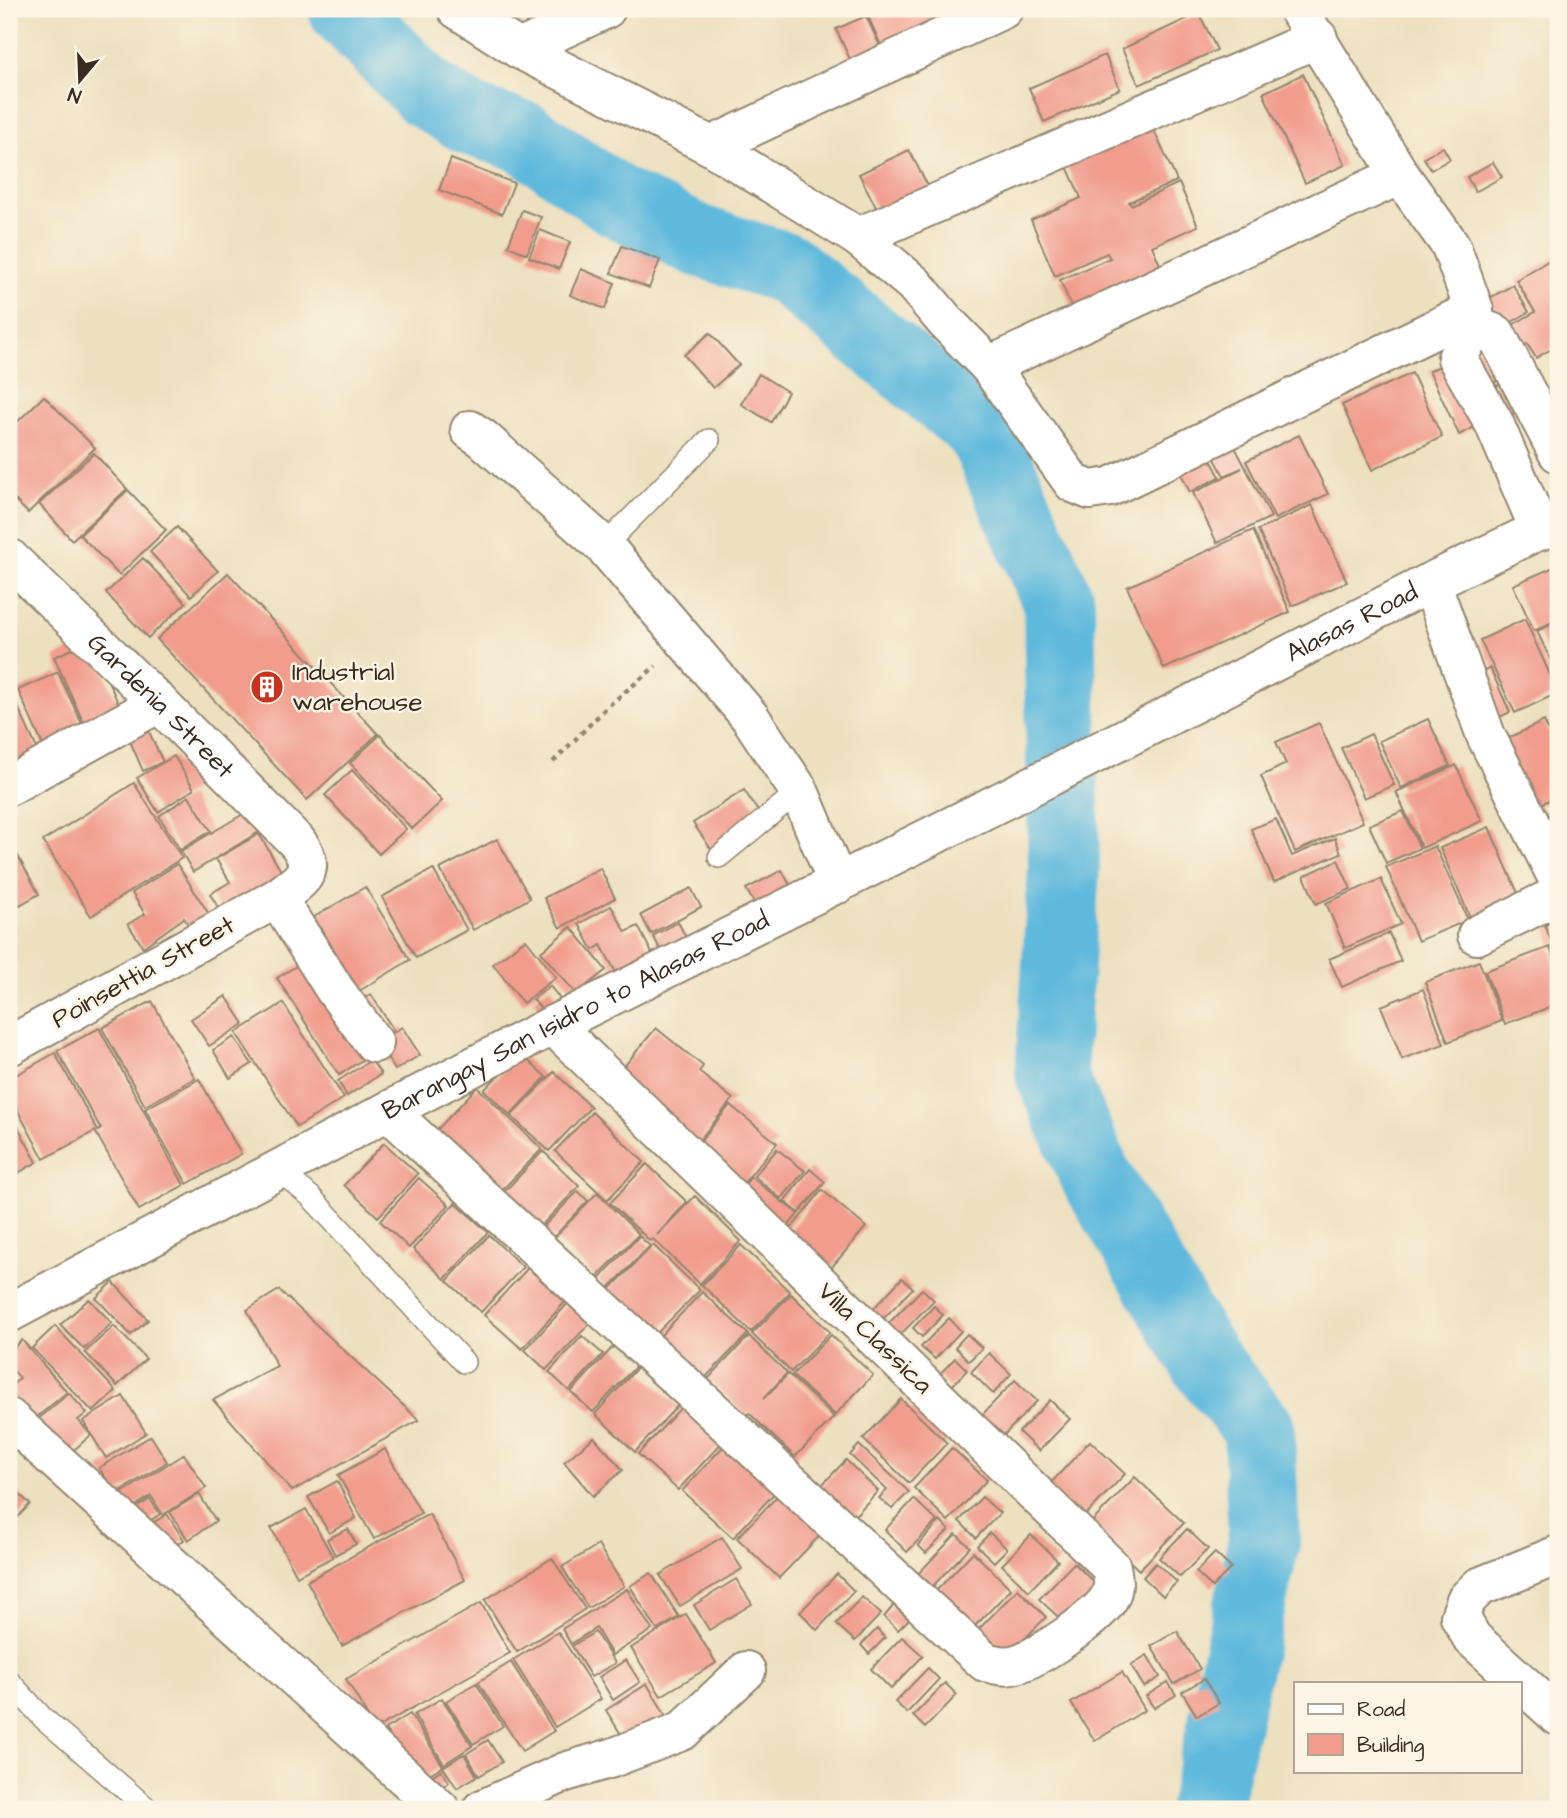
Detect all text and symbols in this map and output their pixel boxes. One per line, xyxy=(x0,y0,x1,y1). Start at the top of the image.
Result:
north arrow xyxy=(46,46,116,116)
text: N xyxy=(65,80,85,109)
street label: Alasas Road xyxy=(1280,574,1424,671)
street label: Gardenia Street xyxy=(79,625,243,787)
place label: Industrial warehouse xyxy=(292,654,422,720)
building icon: Industrial warehouse xyxy=(248,668,286,706)
street label: Barangay San Isidro to Alasas Road xyxy=(376,902,775,1129)
street label: Poinsettia Street xyxy=(45,907,241,1037)
street label: Villa Classica xyxy=(809,1274,941,1402)
legend xyxy=(1294,1682,1522,1772)
text: Road xyxy=(1357,1695,1405,1724)
text: Building xyxy=(1357,1731,1425,1762)

